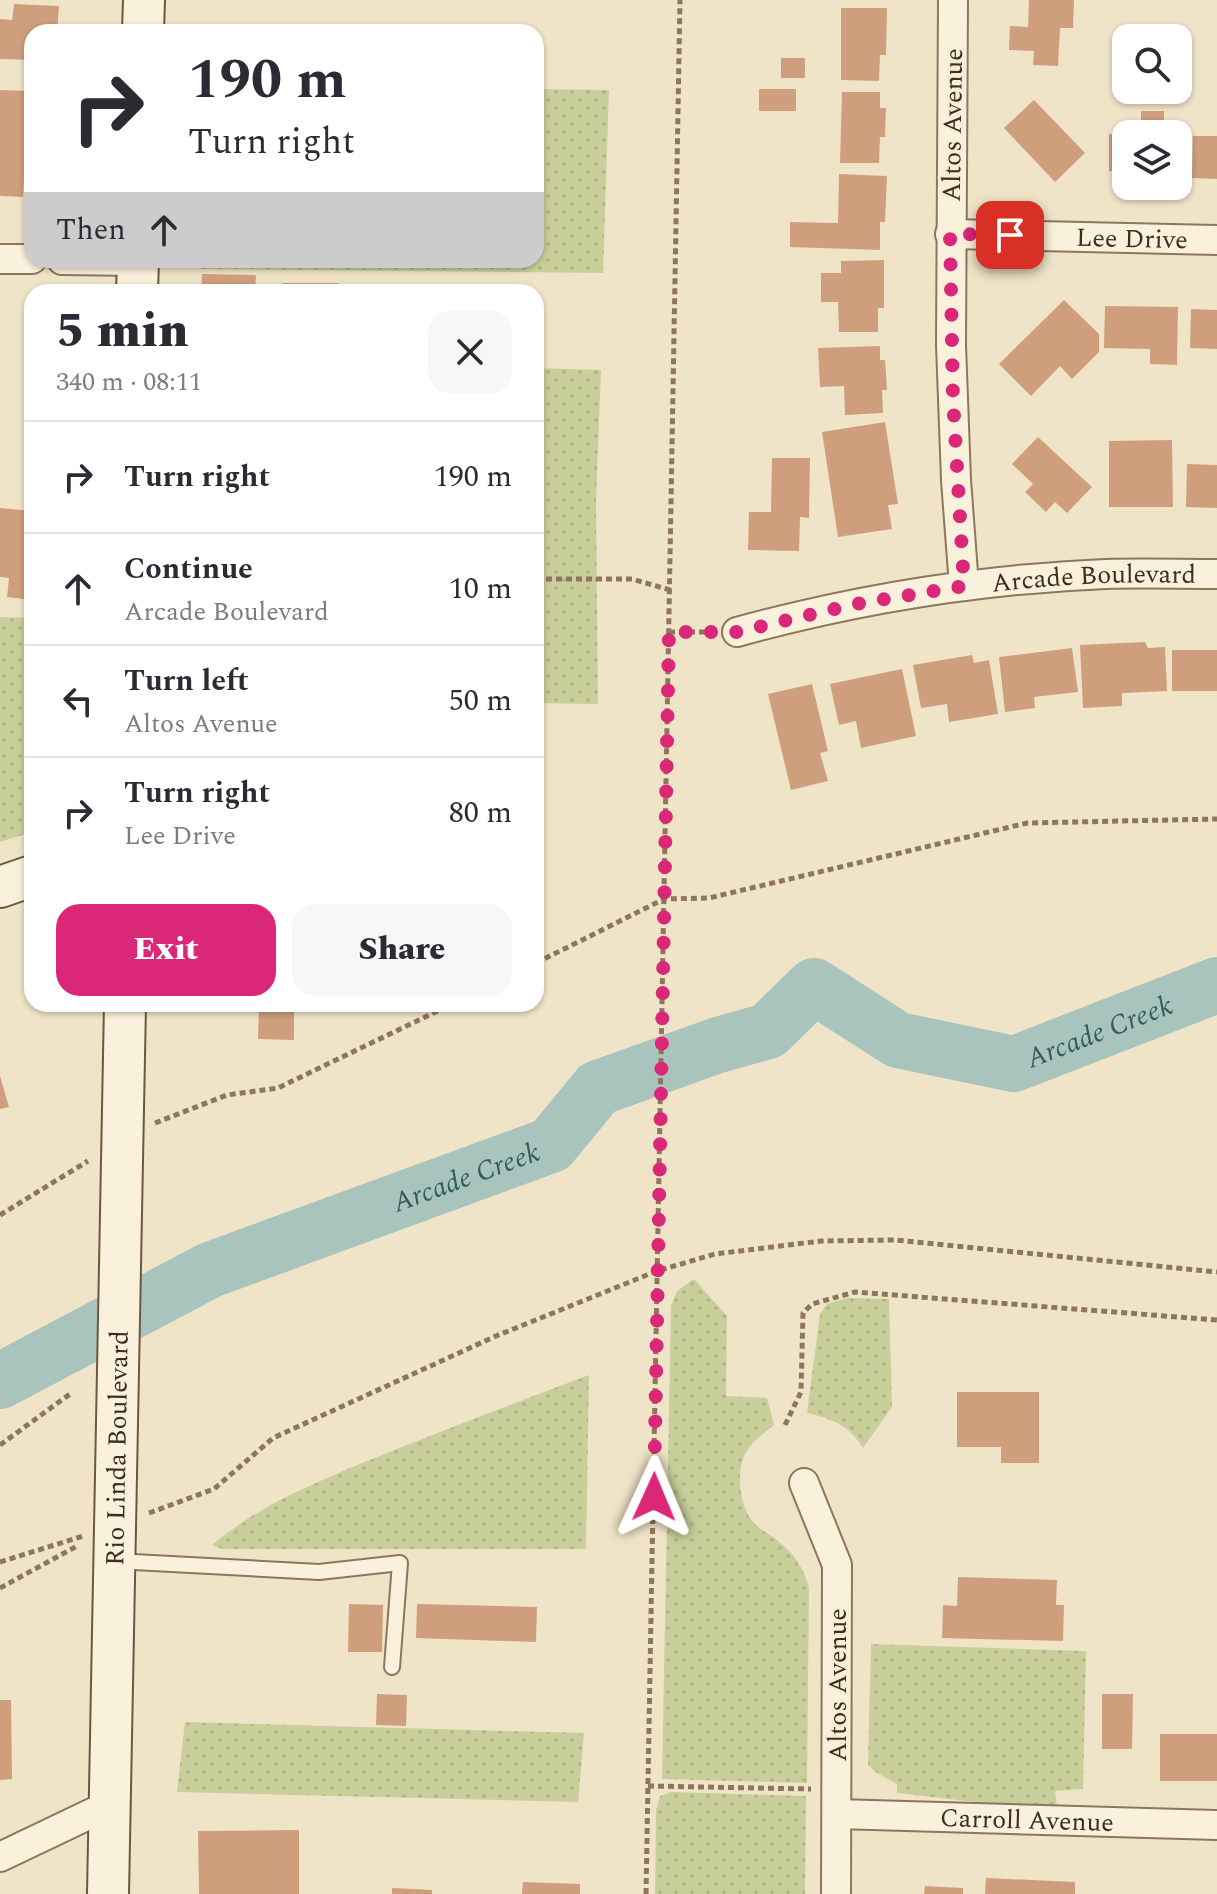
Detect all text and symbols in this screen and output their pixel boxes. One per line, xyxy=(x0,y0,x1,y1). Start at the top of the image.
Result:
map controls xyxy=(1112,24,1192,200)
button: search xyxy=(1112,24,1192,104)
text: 190 m xyxy=(188,38,347,123)
street label: Altos Avenue xyxy=(932,48,974,202)
icon: right xyxy=(56,56,160,160)
text: Turn right xyxy=(188,115,355,170)
button: layers xyxy=(1112,120,1192,200)
pin xyxy=(976,201,1044,269)
text: Then xyxy=(56,207,126,253)
icon: ahead xyxy=(142,208,186,252)
icon: arrive xyxy=(988,213,1032,257)
street label: Lee Drive xyxy=(1076,218,1188,260)
text: 5 min xyxy=(56,295,189,368)
button: close xyxy=(428,310,512,394)
text: 340 m · 08:11 xyxy=(56,362,202,402)
text: Turn right xyxy=(124,454,270,500)
text: 190 m xyxy=(434,454,512,500)
icon: right xyxy=(56,455,100,499)
text: Continue xyxy=(124,546,253,592)
street label: Arcade Boulevard xyxy=(990,555,1196,604)
text: 10 m xyxy=(449,566,512,612)
icon: ahead xyxy=(56,567,100,611)
text: Arcade Boulevard xyxy=(124,592,329,632)
text: Turn left xyxy=(124,658,249,704)
text: 50 m xyxy=(449,678,512,724)
icon: left xyxy=(56,679,100,723)
text: Altos Avenue xyxy=(124,704,278,744)
text: Turn right xyxy=(124,770,270,816)
text: 80 m xyxy=(449,790,512,836)
icon: right xyxy=(56,791,100,835)
text: Lee Drive xyxy=(124,816,236,856)
button: Exit xyxy=(56,904,276,996)
button: Share xyxy=(292,904,512,996)
water label: Arcade Creek xyxy=(1019,984,1179,1081)
water label: Arcade Creek xyxy=(386,1131,546,1225)
street label: Rio Linda Boulevard xyxy=(95,1330,140,1566)
position arrow xyxy=(612,1455,696,1539)
street label: Altos Avenue xyxy=(818,1608,858,1762)
street label: Carroll Avenue xyxy=(939,1798,1114,1843)

